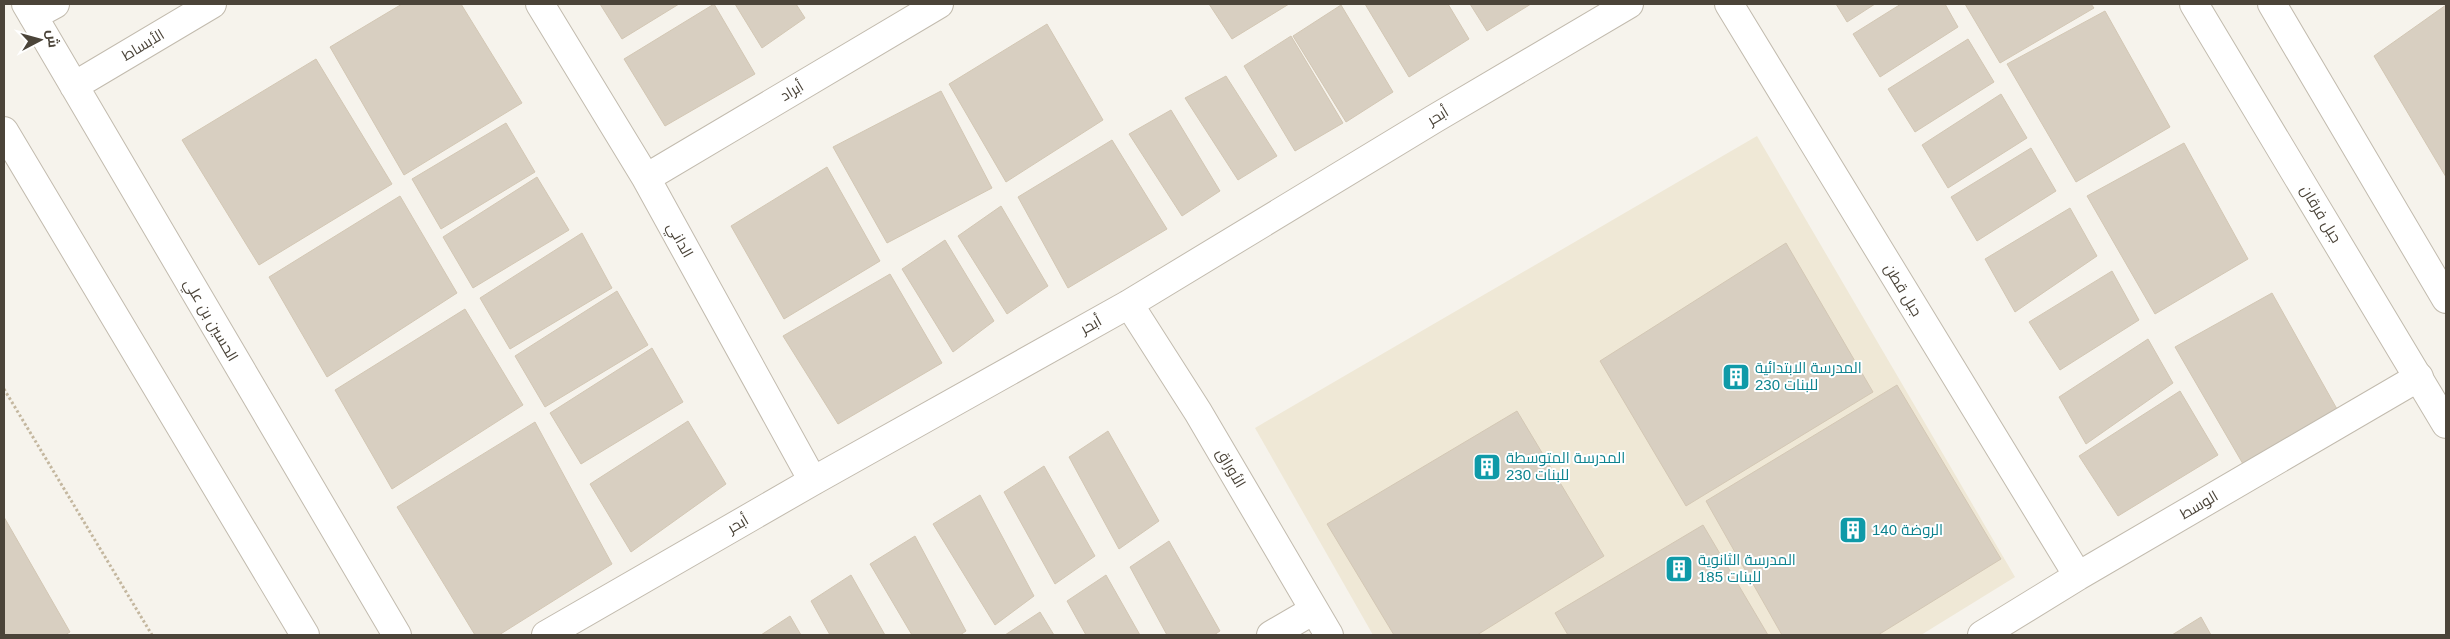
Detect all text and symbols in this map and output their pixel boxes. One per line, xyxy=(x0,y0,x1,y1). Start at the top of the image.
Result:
north arrow xyxy=(15,15,65,65)
street label: الأبساط xyxy=(118,25,167,64)
text: ش xyxy=(43,29,62,49)
street label: أبراد xyxy=(777,76,807,105)
street label: أبحر xyxy=(1423,102,1452,130)
street label: جبل فرقان xyxy=(2296,182,2345,247)
street label: الداني xyxy=(660,219,697,262)
street label: جبل قطن xyxy=(1879,260,1926,320)
street label: الحسين بن علي xyxy=(177,275,242,366)
street label: أبحر xyxy=(1076,311,1105,339)
place label: المدرسة الابتدائية 230 للبنات xyxy=(1755,359,1862,393)
building icon: المدرسة الابتدائية 230 للبنات xyxy=(1721,362,1751,392)
street label: الأوراق xyxy=(1212,445,1249,492)
place label: المدرسة المتوسطة 230 للبنات xyxy=(1506,449,1625,483)
building icon: المدرسة المتوسطة 230 للبنات xyxy=(1472,452,1502,482)
street label: الوسط xyxy=(2177,487,2221,523)
street label: أبحر xyxy=(723,510,752,538)
building icon: الروضة 140 xyxy=(1838,515,1868,545)
place label: الروضة 140 xyxy=(1872,521,1943,539)
place label: المدرسة الثانوية 185 للبنات xyxy=(1698,551,1796,585)
building icon: المدرسة الثانوية 185 للبنات xyxy=(1664,554,1694,584)

